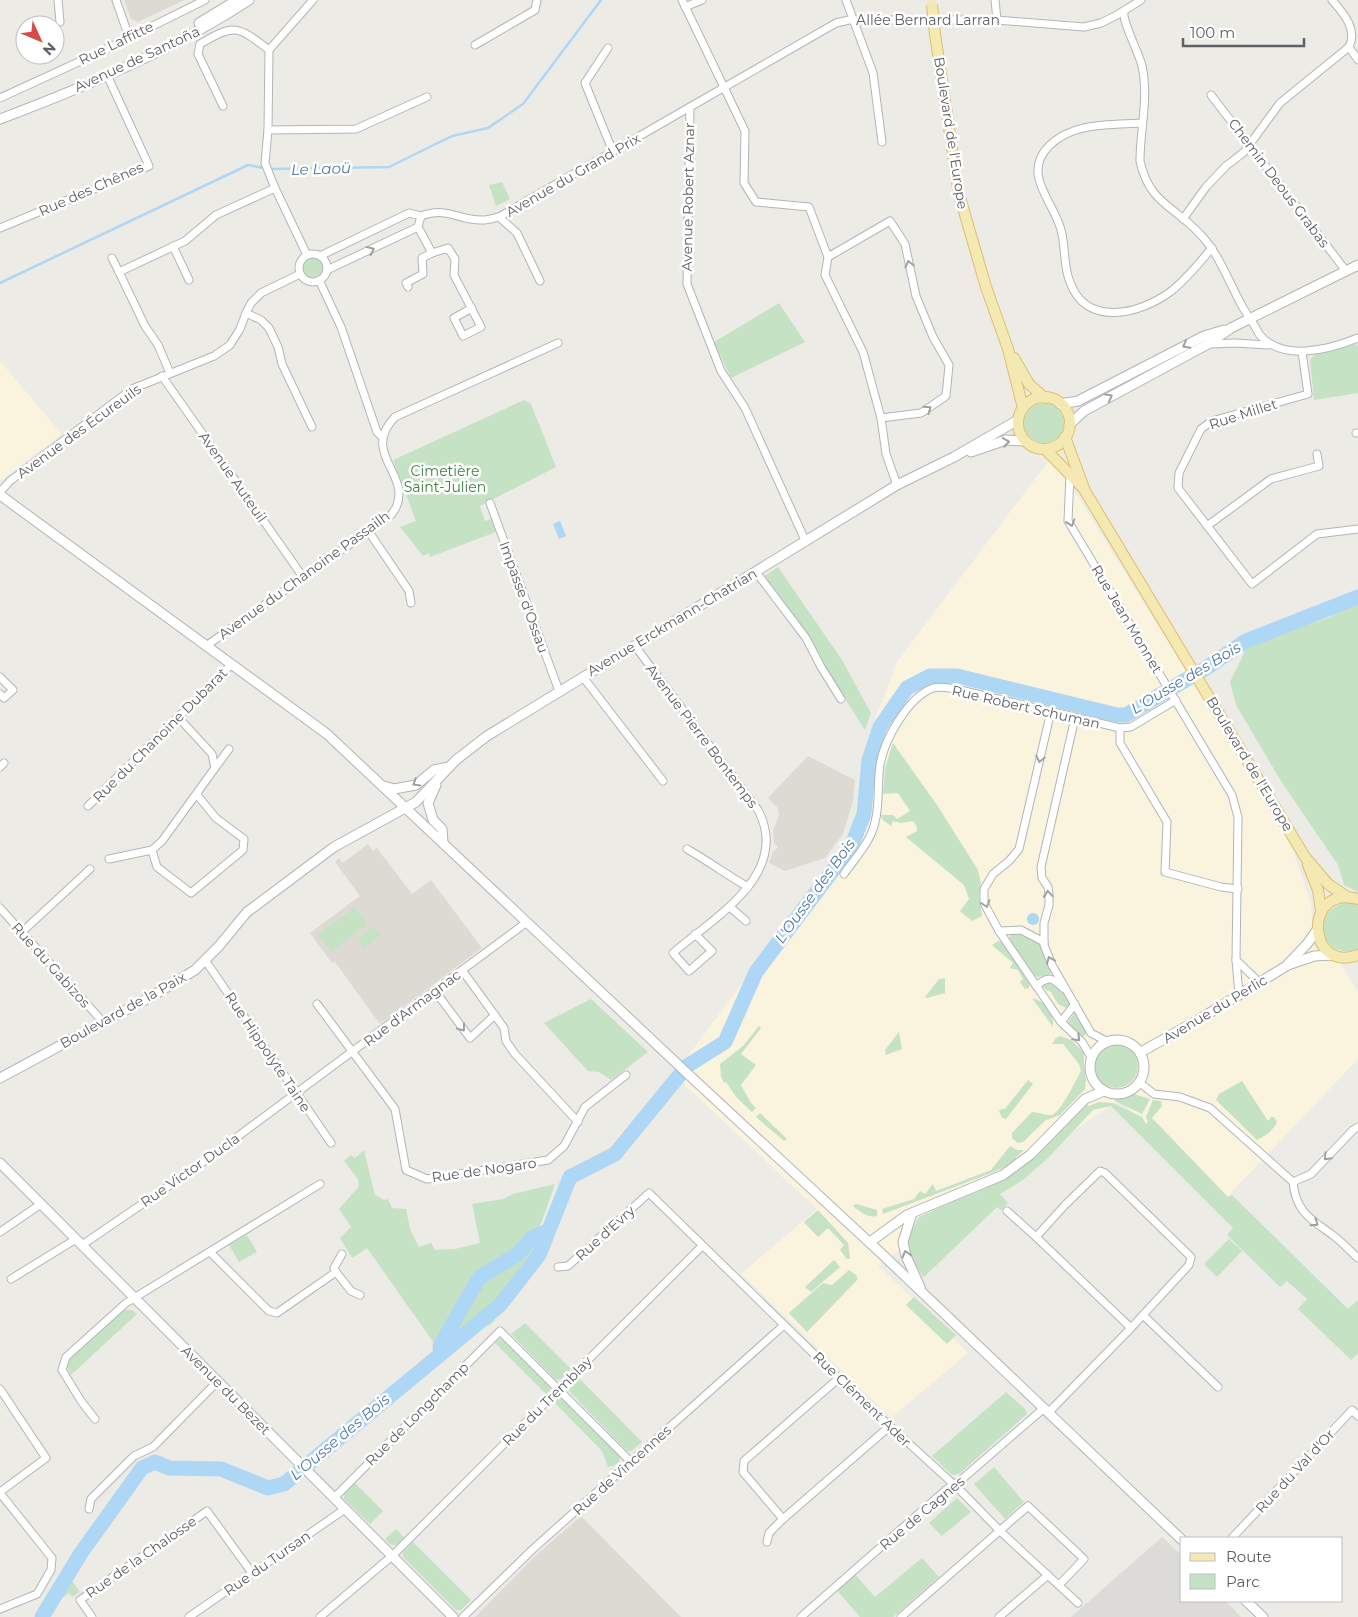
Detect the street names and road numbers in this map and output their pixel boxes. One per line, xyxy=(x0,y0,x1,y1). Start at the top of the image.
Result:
street label: Allée Bernard Larran xyxy=(856,11,1000,29)
street label: Rue Laffitte xyxy=(76,17,156,69)
street label: Avenue de Santoña xyxy=(71,22,203,96)
street label: Boulevard de l'Europe xyxy=(930,56,972,210)
street label: Chemin Deous Grabas xyxy=(1225,115,1334,251)
street label: Avenue Robert Aznar xyxy=(678,122,698,272)
street label: Avenue du Grand Prix xyxy=(503,129,644,221)
street label: Rue des Chênes xyxy=(36,158,146,220)
street label: Avenue des Écureuils xyxy=(13,380,145,482)
street label: Rue Millet xyxy=(1207,394,1280,433)
street label: Avenue Auteuil xyxy=(195,428,271,526)
street label: Avenue du Chanoine Passailh xyxy=(215,507,393,643)
street label: Impasse d'Ossau xyxy=(495,539,553,655)
street label: Rue Jean Monnet xyxy=(1087,561,1167,677)
street label: Avenue Erckmann-Chatrian xyxy=(584,564,760,680)
street label: Avenue Pierre Bontemps xyxy=(642,660,762,812)
street label: Rue du Chanoine Dubarat xyxy=(89,664,231,806)
street label: Rue Robert Schuman xyxy=(950,681,1102,733)
street label: Boulevard de l'Europe xyxy=(1203,693,1297,835)
street label: Rue du Gabizos xyxy=(8,918,94,1012)
street label: Rue d'Armagnac xyxy=(360,965,464,1050)
street label: Boulevard de la Paix xyxy=(57,968,190,1052)
street label: Avenue du Perlic xyxy=(1160,971,1270,1047)
street label: Rue Hippolyte Taine xyxy=(221,988,315,1116)
street label: Rue Victor Ducla xyxy=(137,1129,243,1211)
street label: Rue de Nogaro xyxy=(431,1154,538,1186)
street label: Rue d'Evry xyxy=(572,1201,639,1264)
street label: Avenue du Bezet xyxy=(177,1341,275,1439)
street label: Rue Clément Ader xyxy=(809,1348,915,1451)
street label: Rue du Tremblay xyxy=(498,1352,596,1450)
street label: Rue de Longchamp xyxy=(361,1358,473,1470)
street label: Rue de Vincennes xyxy=(569,1421,675,1519)
street label: Rue du Val d'Or xyxy=(1251,1425,1339,1517)
street label: Rue de Cagnes xyxy=(876,1472,968,1554)
street label: Rue de la Chalosse xyxy=(82,1512,200,1602)
street label: Rue du Tursan xyxy=(220,1526,314,1600)

